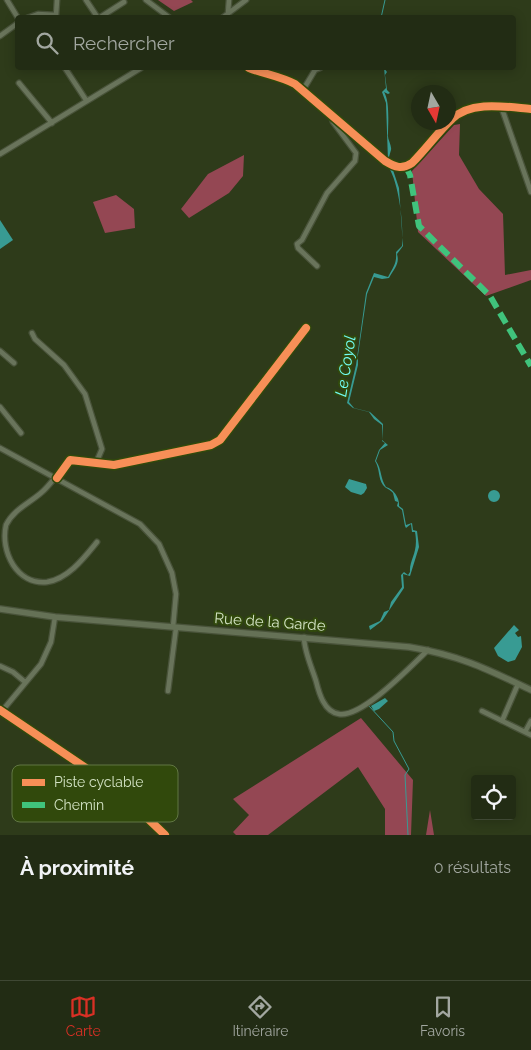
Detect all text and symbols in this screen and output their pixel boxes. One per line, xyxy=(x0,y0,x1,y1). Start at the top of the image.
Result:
search box xyxy=(15,15,516,70)
icon: search xyxy=(33,29,61,57)
text: Rechercher xyxy=(73,32,175,54)
north arrow xyxy=(411,85,456,130)
water label: Le Coyol xyxy=(331,334,360,398)
street label: Rue de la Garde xyxy=(214,609,326,635)
legend xyxy=(12,765,178,822)
text: Piste cyclable xyxy=(54,774,144,790)
map controls xyxy=(471,775,516,820)
button: locate xyxy=(471,775,516,820)
text: Chemin xyxy=(54,797,104,813)
text: À proximité xyxy=(20,855,134,880)
text: 0 résultats xyxy=(434,858,511,877)
tab: Carte xyxy=(66,993,101,1039)
tab: Itinéraire xyxy=(232,993,288,1039)
tab: Favoris xyxy=(420,993,465,1039)

